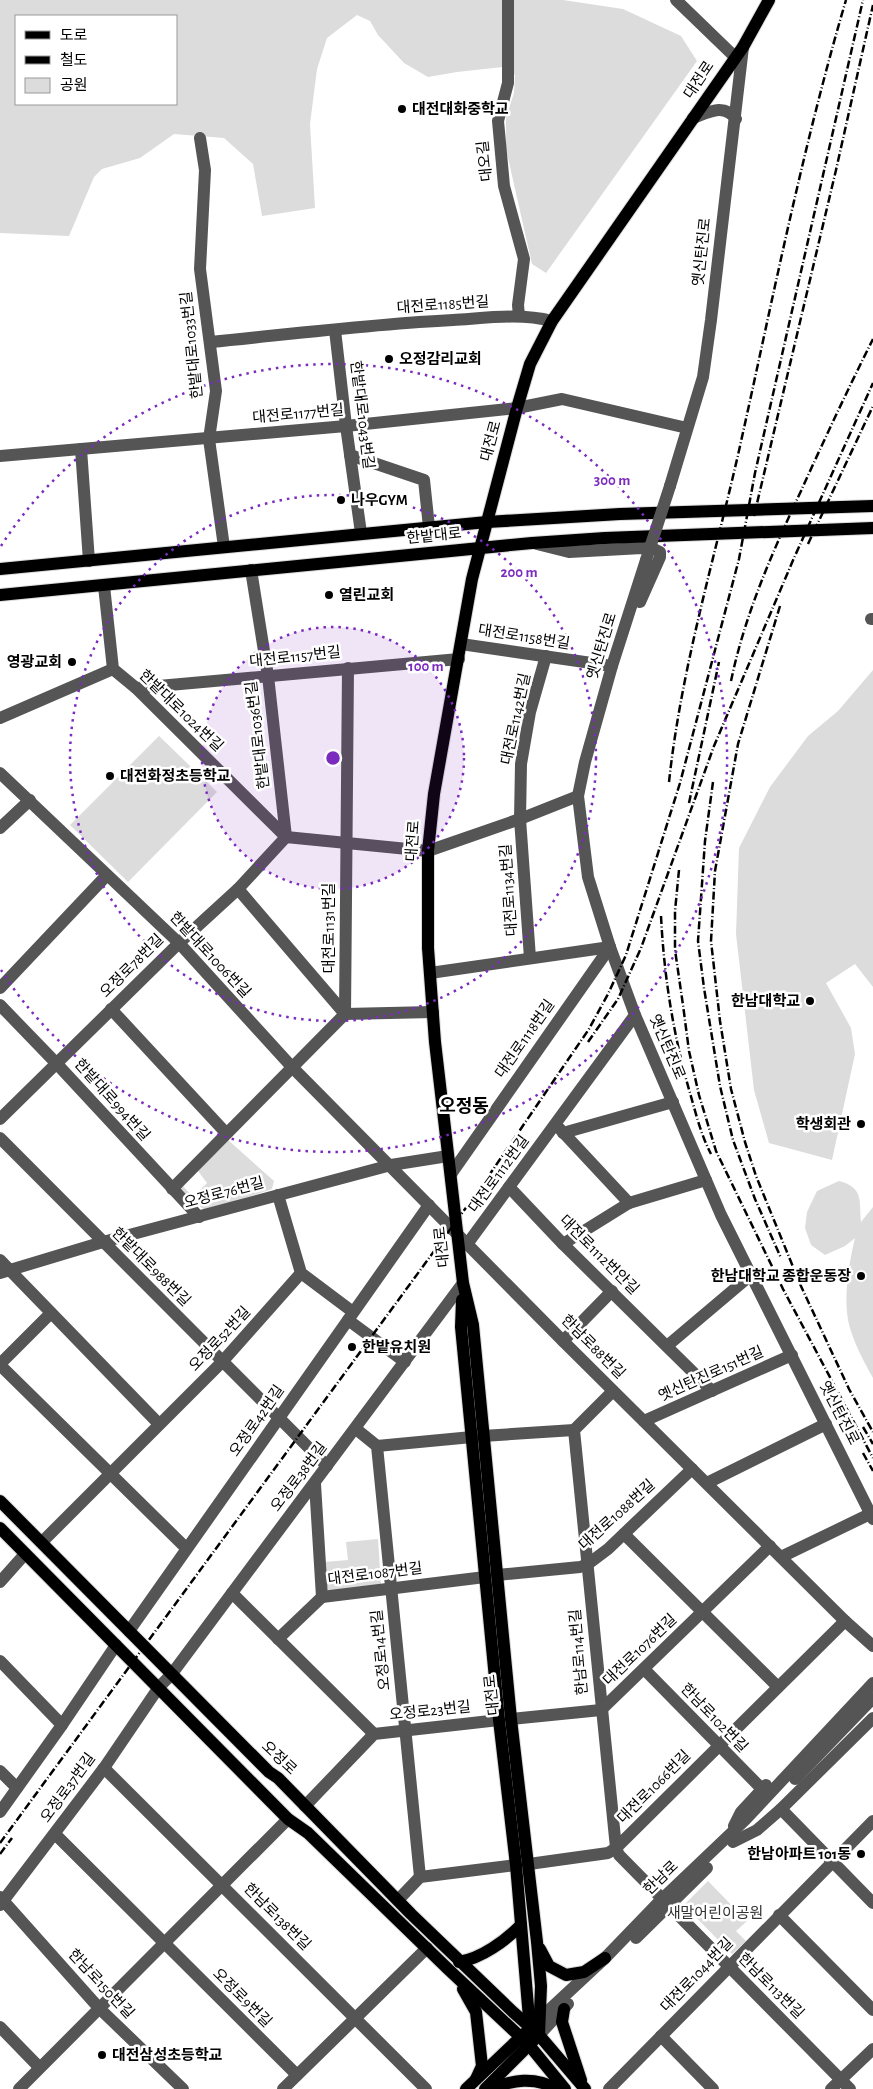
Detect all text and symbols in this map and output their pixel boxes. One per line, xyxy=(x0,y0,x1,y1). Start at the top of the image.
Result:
legend xyxy=(15,15,178,105)
text: 도로 xyxy=(60,28,88,43)
text: 철도 xyxy=(60,52,88,68)
street label: 대전로 xyxy=(680,58,717,101)
text: 공원 xyxy=(60,77,88,93)
place label: 대전대화중학교 xyxy=(412,100,509,117)
marker: 대전대화중학교 xyxy=(396,103,408,115)
street label: 대오길 xyxy=(474,140,495,182)
street label: 옛신탄진로 xyxy=(690,217,713,287)
street label: 한밭대로1033번길 xyxy=(178,290,205,400)
street label: 대전로1185번길 xyxy=(396,293,490,316)
place label: 오정감리교회 xyxy=(399,351,482,367)
marker: 오정감리교회 xyxy=(383,353,395,365)
street label: 한밭대로1043번길 xyxy=(348,360,377,470)
street label: 대전로1177번길 xyxy=(252,402,344,425)
street label: 대전로 xyxy=(477,419,504,463)
text: 300 m xyxy=(594,473,630,488)
place label: 나우GYM xyxy=(351,492,408,508)
marker: 나우GYM xyxy=(335,494,347,506)
street label: 한밭대로 xyxy=(406,525,462,546)
text: 200 m xyxy=(500,565,538,580)
place label: 열린교회 xyxy=(339,587,394,603)
marker: 열린교회 xyxy=(323,589,335,601)
street label: 옛신탄진로 xyxy=(584,611,619,681)
street label: 대전로1158번길 xyxy=(477,621,571,652)
street label: 대전로1157번길 xyxy=(248,644,341,669)
place label: 영광교회 xyxy=(7,654,62,670)
marker: 영광교회 xyxy=(66,656,78,668)
text: 100 m xyxy=(408,659,444,674)
street label: 한밭대로1024번길 xyxy=(136,667,226,755)
street label: 대전로1142번길 xyxy=(498,672,533,766)
street label: 한밭대로1036번길 xyxy=(243,680,272,790)
centre of rings xyxy=(324,749,342,767)
place label: 대전화정초등학교 xyxy=(120,767,231,784)
marker: 대전화정초등학교 xyxy=(104,770,116,782)
street label: 대전로 xyxy=(403,820,422,862)
street label: 대전로1134번길 xyxy=(497,843,520,937)
street label: 대전로1131번길 xyxy=(321,883,337,973)
street label: 한밭대로1006번길 xyxy=(167,909,254,1001)
street label: 오정로78번길 xyxy=(97,931,166,1000)
place label: 한남대학교 xyxy=(731,992,800,1009)
marker: 한남대학교 xyxy=(804,995,816,1007)
street label: 대전로1118번길 xyxy=(492,997,557,1081)
street label: 옛신탄진로 xyxy=(647,1012,688,1082)
street label: 한밭대로994번길 xyxy=(72,1056,153,1144)
district label: 오정동 xyxy=(439,1097,489,1116)
place label: 학생회관 xyxy=(796,1115,851,1132)
marker: 학생회관 xyxy=(855,1118,867,1130)
street label: 대전로1112번길 xyxy=(465,1132,532,1215)
street label: 오정로76번길 xyxy=(182,1174,266,1211)
street label: 대전로1112번안길 xyxy=(557,1212,642,1297)
street label: 한밭대로988번길 xyxy=(109,1224,194,1309)
street label: 대전로 xyxy=(431,1226,452,1268)
place label: 한남대학교 종합운동장 xyxy=(711,1267,851,1284)
marker: 한남대학교 종합운동장 xyxy=(855,1270,867,1282)
street label: 오정로52번길 xyxy=(186,1303,253,1374)
street label: 한남로88번길 xyxy=(558,1312,628,1382)
place label: 한밭유치원 xyxy=(362,1339,431,1355)
marker: 한밭유치원 xyxy=(346,1341,358,1353)
street label: 옛신탄진로151번길 xyxy=(656,1343,766,1404)
street label: 옛신탄진로 xyxy=(817,1378,862,1447)
street label: 오정로42번길 xyxy=(226,1382,287,1459)
street label: 오정로38번길 xyxy=(267,1439,330,1514)
street label: 대전로1088번길 xyxy=(576,1476,658,1553)
street label: 대전로1087번길 xyxy=(327,1560,423,1587)
street label: 한남로114번길 xyxy=(567,1608,590,1696)
street label: 오정로14번길 xyxy=(368,1609,393,1691)
street label: 대전로1076번길 xyxy=(600,1611,680,1689)
street label: 대전로 xyxy=(481,1674,502,1716)
street label: 한남로102번길 xyxy=(678,1680,751,1755)
street label: 오정로23번길 xyxy=(388,1698,472,1723)
street label: 오정로 xyxy=(259,1738,300,1778)
street label: 대전로1066번길 xyxy=(614,1747,693,1826)
street label: 오정로37번길 xyxy=(37,1750,98,1825)
place label: 한남아파트 101동 xyxy=(747,1846,851,1862)
marker: 한남아파트 101동 xyxy=(855,1848,867,1860)
street label: 한남로 xyxy=(640,1858,681,1898)
street label: 한남로138번길 xyxy=(241,1880,314,1953)
park label: 새말어린이공원 xyxy=(667,1905,763,1921)
street label: 대전로1044번길 xyxy=(657,1934,736,2015)
street label: 한남로150번길 xyxy=(65,1946,137,2021)
street label: 한남로113번길 xyxy=(735,1950,807,2022)
street label: 오정로9번길 xyxy=(210,1965,275,2030)
place label: 대전삼성초등학교 xyxy=(112,2046,223,2063)
marker: 대전삼성초등학교 xyxy=(96,2049,108,2061)

